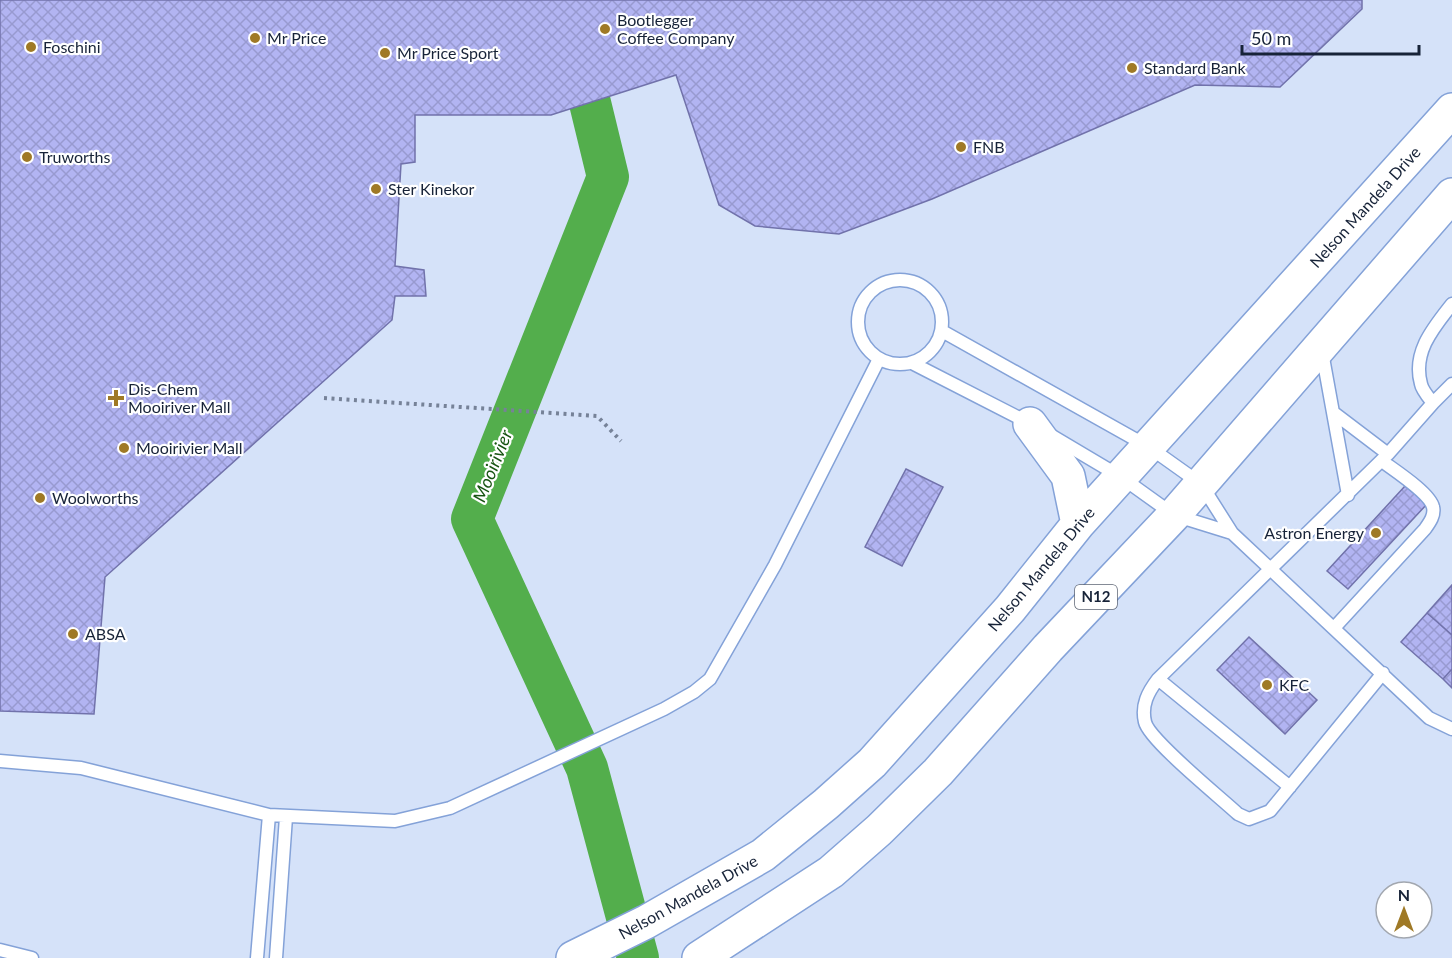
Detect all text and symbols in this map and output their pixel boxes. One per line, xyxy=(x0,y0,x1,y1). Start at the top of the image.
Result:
place label: Bootlegger Coffee Company xyxy=(617,10,735,47)
scale bar xyxy=(1242,18,1419,56)
marker: Bootlegger Coffee Company xyxy=(598,22,612,36)
text: 50 m xyxy=(1251,27,1291,49)
place label: Mr Price xyxy=(267,28,326,47)
marker: Mr Price xyxy=(248,31,262,45)
place label: Foschini xyxy=(43,37,101,56)
marker: Foschini xyxy=(24,40,38,54)
place label: Mr Price Sport xyxy=(397,43,499,62)
marker: Mr Price Sport xyxy=(378,46,392,60)
place label: Standard Bank xyxy=(1144,58,1247,77)
marker: Standard Bank xyxy=(1125,61,1139,75)
place label: FNB xyxy=(973,137,1005,156)
marker: FNB xyxy=(954,140,968,154)
street label: Nelson Mandela Drive xyxy=(1305,142,1424,271)
place label: Truworths xyxy=(39,147,110,166)
marker: Truworths xyxy=(20,150,34,164)
place label: Ster Kinekor xyxy=(388,179,475,198)
marker: Ster Kinekor xyxy=(369,182,383,196)
place label: Dis-Chem Mooiriver Mall xyxy=(128,379,230,416)
marker: Dis-Chem Mooiriver Mall xyxy=(109,391,123,405)
water label: Mooirivier xyxy=(468,426,517,505)
place label: Mooirivier Mall xyxy=(136,438,243,457)
marker: Mooirivier Mall xyxy=(117,441,131,455)
place label: Woolworths xyxy=(52,488,139,507)
marker: Woolworths xyxy=(33,491,47,505)
street label: Nelson Mandela Drive xyxy=(983,503,1098,635)
place label: Astron Energy xyxy=(1264,523,1365,542)
marker: Astron Energy xyxy=(1369,526,1383,540)
road number: N12 xyxy=(1075,585,1117,609)
place label: ABSA xyxy=(85,624,126,643)
marker: ABSA xyxy=(66,627,80,641)
place label: KFC xyxy=(1279,675,1310,694)
marker: KFC xyxy=(1260,678,1274,692)
street label: Nelson Mandela Drive xyxy=(615,850,761,943)
north arrow xyxy=(1374,880,1434,940)
text: N xyxy=(1398,885,1410,904)

